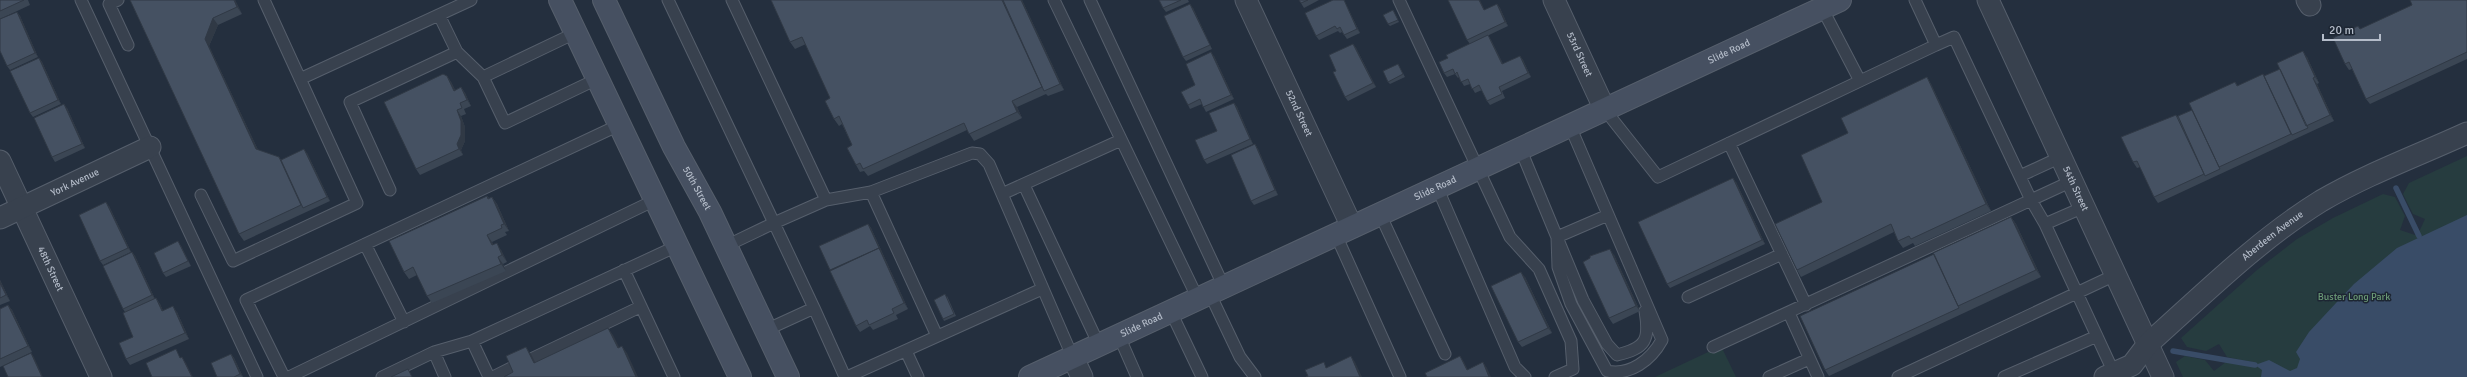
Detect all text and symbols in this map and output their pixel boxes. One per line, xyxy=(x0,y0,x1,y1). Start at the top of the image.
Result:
scale bar xyxy=(2323,16,2380,42)
text: 20 m xyxy=(2329,23,2354,38)
street label: 53rd Street xyxy=(1564,30,1595,79)
street label: Slide Road xyxy=(1706,37,1752,67)
street label: 52nd Street xyxy=(1283,88,1315,139)
street label: 50th Street xyxy=(680,164,714,213)
street label: 54th Street xyxy=(2060,164,2091,213)
street label: York Avenue xyxy=(49,166,101,199)
street label: Slide Road xyxy=(1412,173,1458,203)
street label: Aberdeen Avenue xyxy=(2239,208,2306,263)
street label: 48th Street xyxy=(35,244,66,294)
park label: Buster Long Park xyxy=(2318,291,2390,303)
street label: Slide Road xyxy=(1119,310,1165,340)

